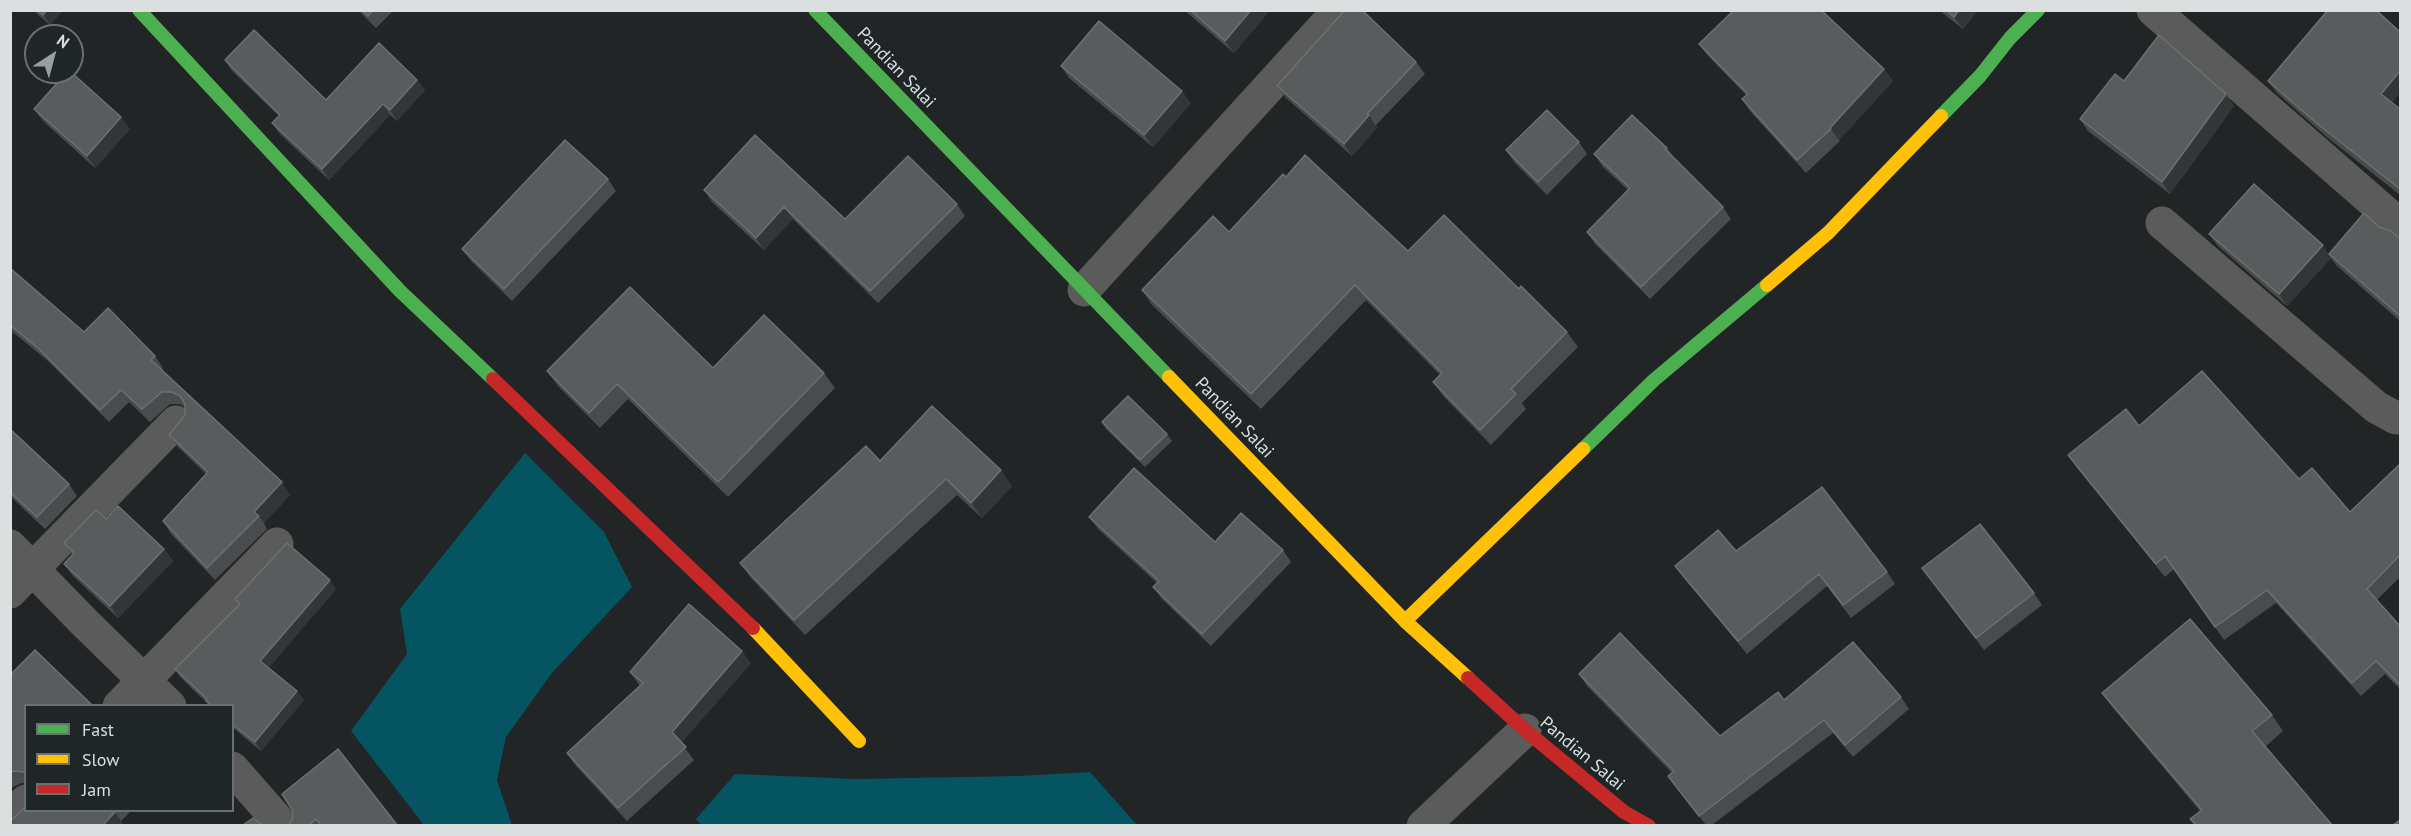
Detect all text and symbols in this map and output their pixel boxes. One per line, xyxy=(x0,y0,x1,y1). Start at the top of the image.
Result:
street label: Pandian Salai xyxy=(852,23,940,113)
north arrow xyxy=(24,24,84,84)
text: N xyxy=(53,30,74,52)
street label: Pandian Salai xyxy=(1190,373,1278,463)
legend xyxy=(24,704,234,812)
street label: Pandian Salai xyxy=(1535,712,1629,796)
text: Fast xyxy=(82,718,114,741)
text: Slow xyxy=(82,748,120,771)
text: Jam xyxy=(82,778,111,801)

